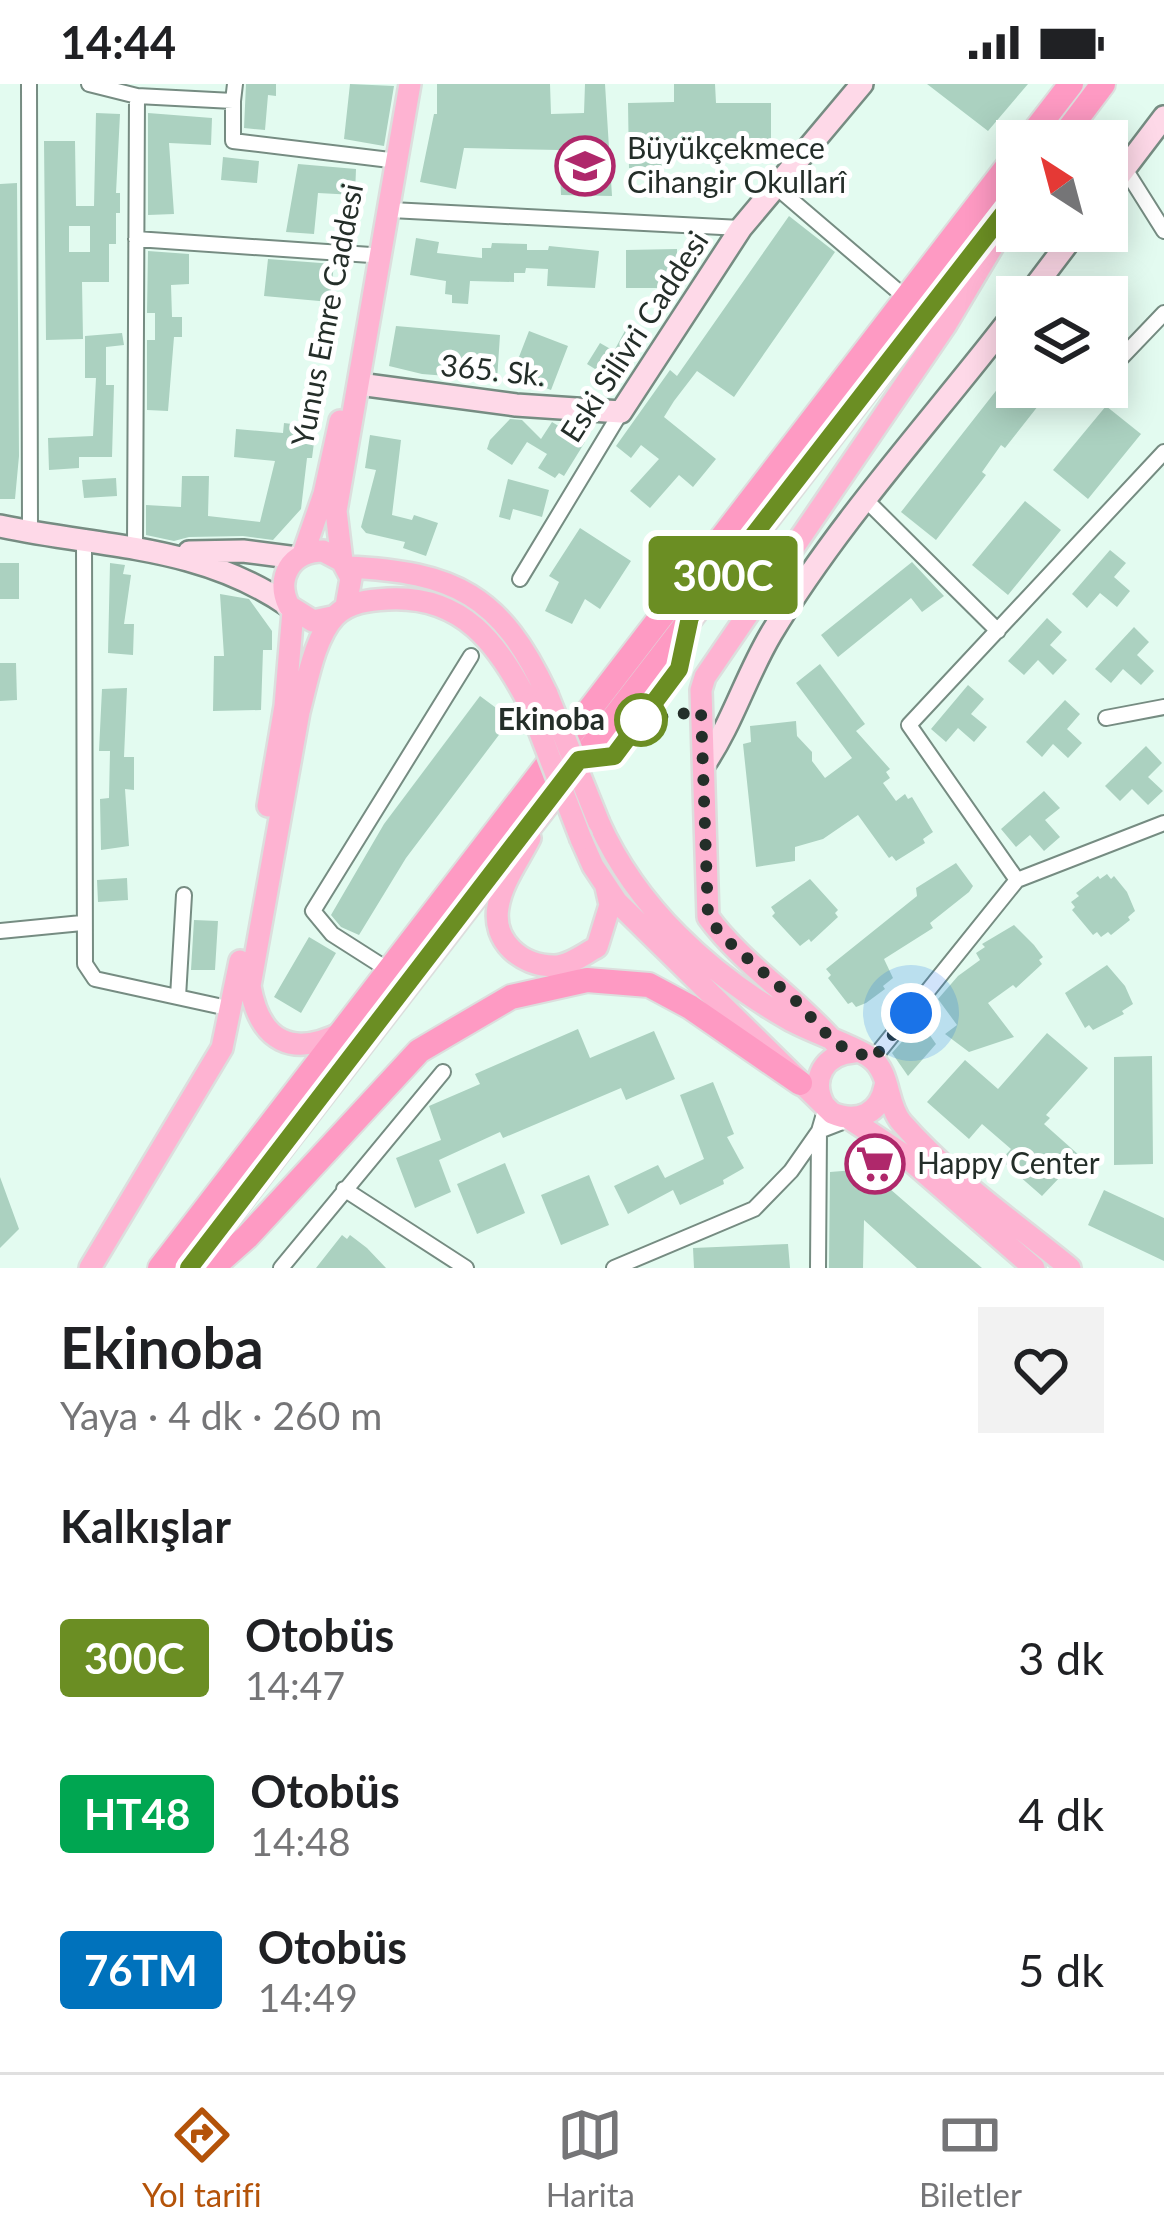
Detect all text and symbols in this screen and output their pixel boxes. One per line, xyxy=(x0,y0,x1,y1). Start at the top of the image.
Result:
text: 14:44 xyxy=(60,15,176,69)
north arrow xyxy=(996,120,1128,252)
map controls xyxy=(996,120,1128,408)
place label: Büyükçekmece Cihangir Okullarî xyxy=(627,129,848,199)
school or university icon: Büyükçekmece Cihangir Okullarî xyxy=(554,135,616,197)
street label: Yunus Emre Caddesi xyxy=(283,180,369,449)
street label: Eski Silivri Caddesi xyxy=(552,224,715,448)
button: layers xyxy=(996,276,1128,408)
street label: 365. Sk. xyxy=(439,346,547,392)
line badge: 300C xyxy=(639,536,807,614)
text: 300C xyxy=(673,550,773,600)
marker: Ekinoba xyxy=(616,695,666,745)
place label: Ekinoba xyxy=(498,700,605,736)
your location xyxy=(881,983,941,1043)
supermarket icon: Happy Center xyxy=(844,1133,906,1195)
place label: Happy Center xyxy=(917,1144,1100,1180)
button: heart xyxy=(978,1307,1104,1433)
text: Ekinoba xyxy=(60,1313,264,1381)
text: Yaya · 4 dk · 260 m xyxy=(60,1392,382,1438)
text: Kalkışlar xyxy=(60,1499,231,1553)
text: Otobüs xyxy=(245,1608,394,1662)
text: 3 dk xyxy=(1018,1631,1104,1685)
text: 300C xyxy=(84,1633,185,1683)
text: 14:47 xyxy=(245,1662,345,1708)
text: Otobüs xyxy=(250,1764,400,1818)
text: 4 dk xyxy=(1018,1787,1104,1841)
text: HT48 xyxy=(84,1789,190,1839)
text: 14:48 xyxy=(250,1818,351,1864)
text: Otobüs xyxy=(258,1920,407,1974)
text: 5 dk xyxy=(1018,1943,1104,1997)
text: 76TM xyxy=(84,1945,198,1995)
text: 14:49 xyxy=(258,1974,358,2020)
tab: Yol tarifi xyxy=(142,2102,262,2214)
tab: Harita xyxy=(546,2102,635,2214)
tab: Biletler xyxy=(919,2102,1022,2214)

